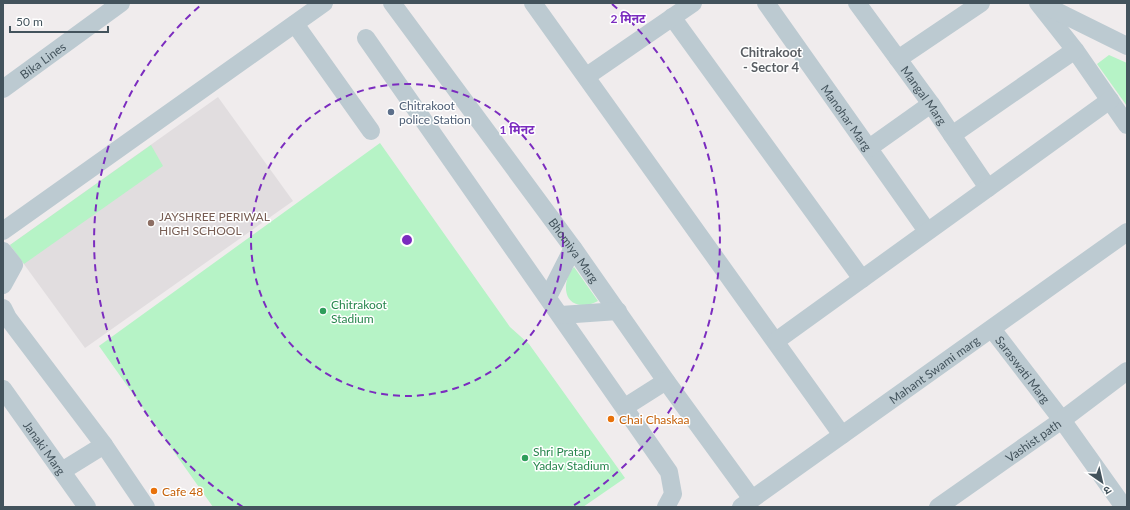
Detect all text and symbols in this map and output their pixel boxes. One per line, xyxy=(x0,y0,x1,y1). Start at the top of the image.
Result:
scale bar xyxy=(10,8,108,34)
text: 2 मिनट xyxy=(610,11,646,26)
text: 50 m xyxy=(16,14,43,29)
street label: Bika Lines xyxy=(17,38,68,82)
district label: Chitrakoot - Sector 4 xyxy=(740,44,802,75)
street label: Mangal Marg xyxy=(898,63,950,128)
street label: Manohar Marg xyxy=(818,81,875,153)
place label: Chitrakoot police Station xyxy=(399,98,471,127)
marker: Chitrakoot police Station xyxy=(386,107,396,117)
text: 1 मिनट xyxy=(499,122,535,137)
place label: JAYSHREE PERIWAL HIGH SCHOOL xyxy=(159,209,270,238)
street label: Bhomiya Marg xyxy=(546,215,602,286)
marker: JAYSHREE PERIWAL HIGH SCHOOL xyxy=(146,218,156,228)
centre of rings xyxy=(400,233,414,247)
place label: Chitrakoot Stadium xyxy=(331,297,387,326)
marker: Chitrakoot Stadium xyxy=(318,306,328,316)
street label: Mahant Swami marg xyxy=(886,332,982,407)
street label: Saraswati Marg xyxy=(992,333,1054,406)
place label: Chai Chaskaa xyxy=(619,412,690,427)
marker: Chai Chaskaa xyxy=(606,414,616,424)
street label: Vashist path xyxy=(1002,416,1064,465)
street label: Janaki Marg xyxy=(20,418,69,478)
place label: Shri Pratap Yadav Stadium xyxy=(533,444,609,473)
marker: Shri Pratap Yadav Stadium xyxy=(520,453,530,463)
north arrow xyxy=(1082,462,1122,502)
place label: Cafe 48 xyxy=(162,484,203,499)
text: उ xyxy=(1101,484,1114,498)
marker: Cafe 48 xyxy=(149,486,159,496)

